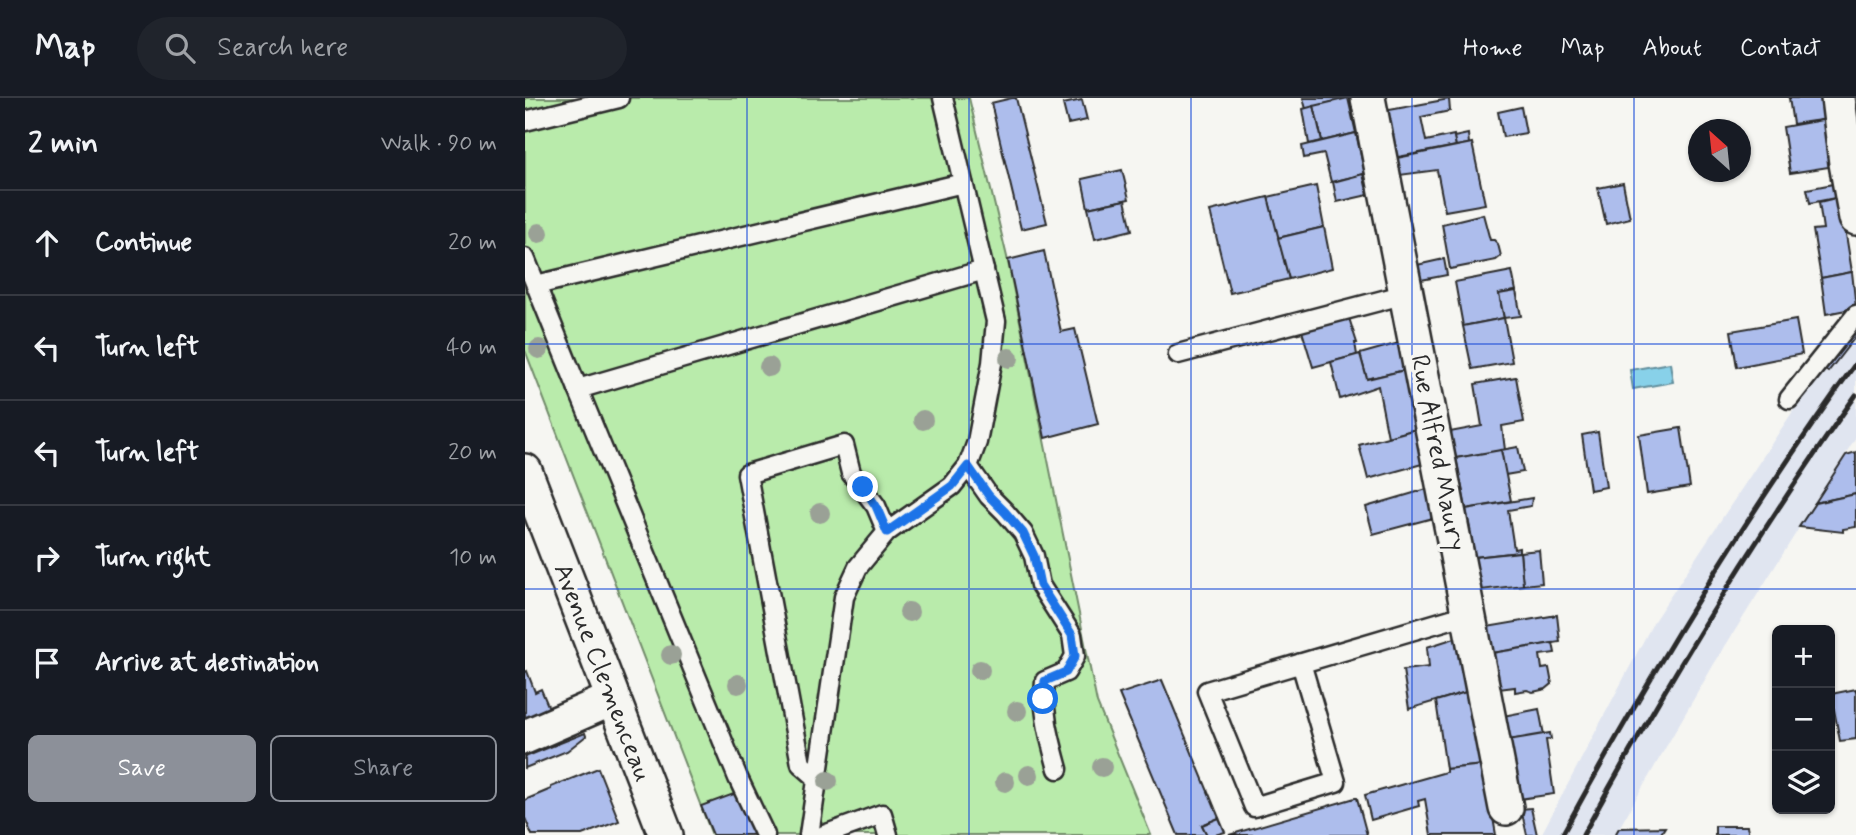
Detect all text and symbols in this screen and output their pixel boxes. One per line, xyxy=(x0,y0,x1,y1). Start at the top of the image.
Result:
search box xyxy=(137,17,627,80)
text: Map xyxy=(35,26,95,70)
icon: search xyxy=(161,29,199,67)
text: Search here xyxy=(217,31,348,65)
text: Home xyxy=(1463,33,1523,64)
text: Map xyxy=(1561,33,1605,64)
text: About xyxy=(1643,33,1702,64)
text: Contact xyxy=(1740,33,1821,64)
north arrow xyxy=(1688,119,1751,182)
text: 2 min xyxy=(28,124,98,163)
text: Walk · 90 m xyxy=(381,129,497,159)
icon: ahead xyxy=(28,224,66,262)
text: Continue xyxy=(95,226,192,260)
text: 20 m xyxy=(448,228,497,258)
icon: left xyxy=(28,329,66,367)
text: Turn left xyxy=(95,331,199,365)
text: 40 m xyxy=(446,333,497,363)
street label: Rue Alfred Maury xyxy=(1401,352,1473,554)
icon: left xyxy=(28,434,66,472)
text: Turn left xyxy=(95,436,199,470)
text: 20 m xyxy=(448,438,497,468)
route end xyxy=(847,471,878,502)
icon: right xyxy=(28,539,66,577)
text: Turn right xyxy=(95,541,211,575)
text: 10 m xyxy=(449,543,497,573)
street label: Avenue Clemenceau xyxy=(545,559,659,787)
map controls xyxy=(1772,625,1835,814)
button: + xyxy=(1772,625,1835,688)
icon: arrive xyxy=(28,644,66,682)
text: Arrive at destination xyxy=(95,646,319,680)
route start xyxy=(1027,683,1058,714)
button: − xyxy=(1772,688,1835,751)
button: Save xyxy=(28,735,256,802)
button: Share xyxy=(270,735,497,802)
button: layers xyxy=(1772,751,1835,814)

